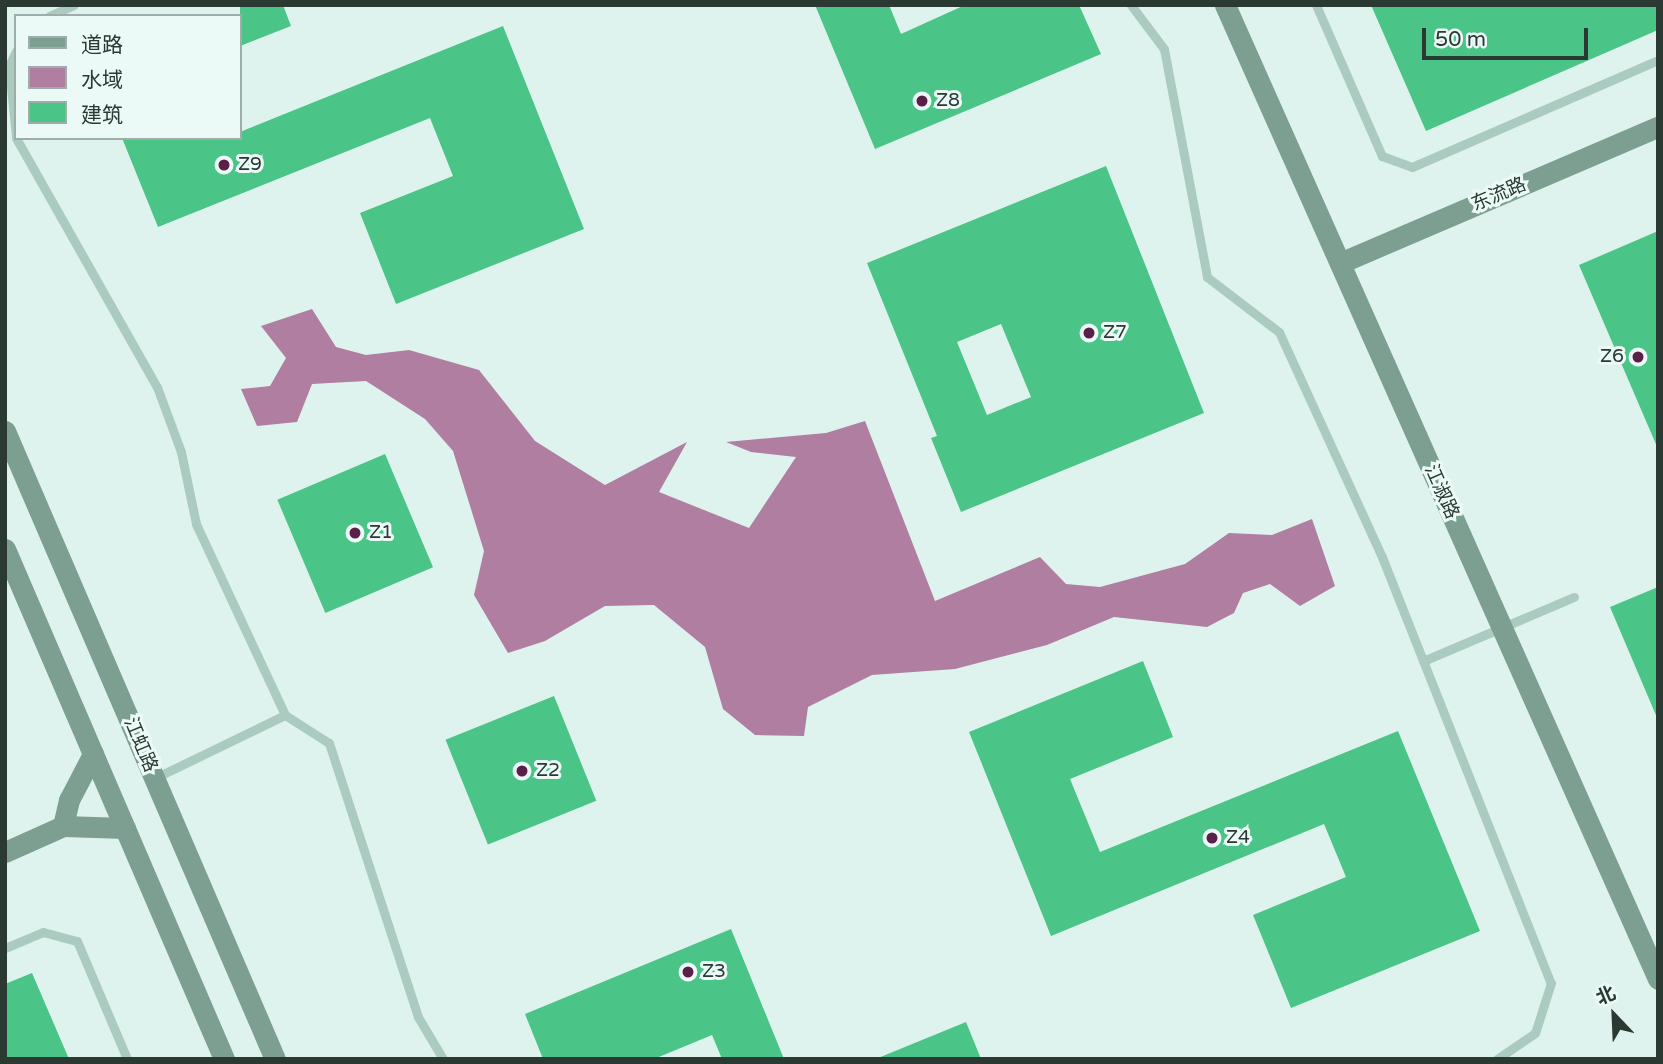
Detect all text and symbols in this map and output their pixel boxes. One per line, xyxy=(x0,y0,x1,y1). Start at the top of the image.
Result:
legend xyxy=(14,14,242,140)
scale bar xyxy=(1425,14,1591,58)
text: 50 m xyxy=(1435,27,1486,52)
text: 道路 xyxy=(81,33,123,58)
text: 水域 xyxy=(81,68,123,93)
place label: Z8 xyxy=(936,90,960,112)
marker: Z8 xyxy=(914,93,930,109)
text: 建筑 xyxy=(81,103,123,128)
place label: Z9 xyxy=(238,154,262,176)
marker: Z9 xyxy=(216,157,232,173)
street label: 东流路 xyxy=(1468,173,1530,217)
place label: Z7 xyxy=(1103,322,1127,344)
marker: Z7 xyxy=(1081,325,1097,341)
place label: Z6 xyxy=(1600,346,1624,368)
marker: Z6 xyxy=(1630,349,1646,365)
street label: 江淑路 xyxy=(1419,461,1463,523)
place label: Z1 xyxy=(369,522,393,544)
marker: Z1 xyxy=(347,525,363,541)
street label: 江虹路 xyxy=(118,714,162,776)
place label: Z2 xyxy=(536,760,560,782)
marker: Z2 xyxy=(514,763,530,779)
place label: Z4 xyxy=(1226,827,1250,849)
marker: Z4 xyxy=(1204,830,1220,846)
place label: Z3 xyxy=(702,961,726,983)
marker: Z3 xyxy=(680,964,696,980)
north arrow xyxy=(1579,980,1649,1050)
text: 北 xyxy=(1593,982,1619,1010)

